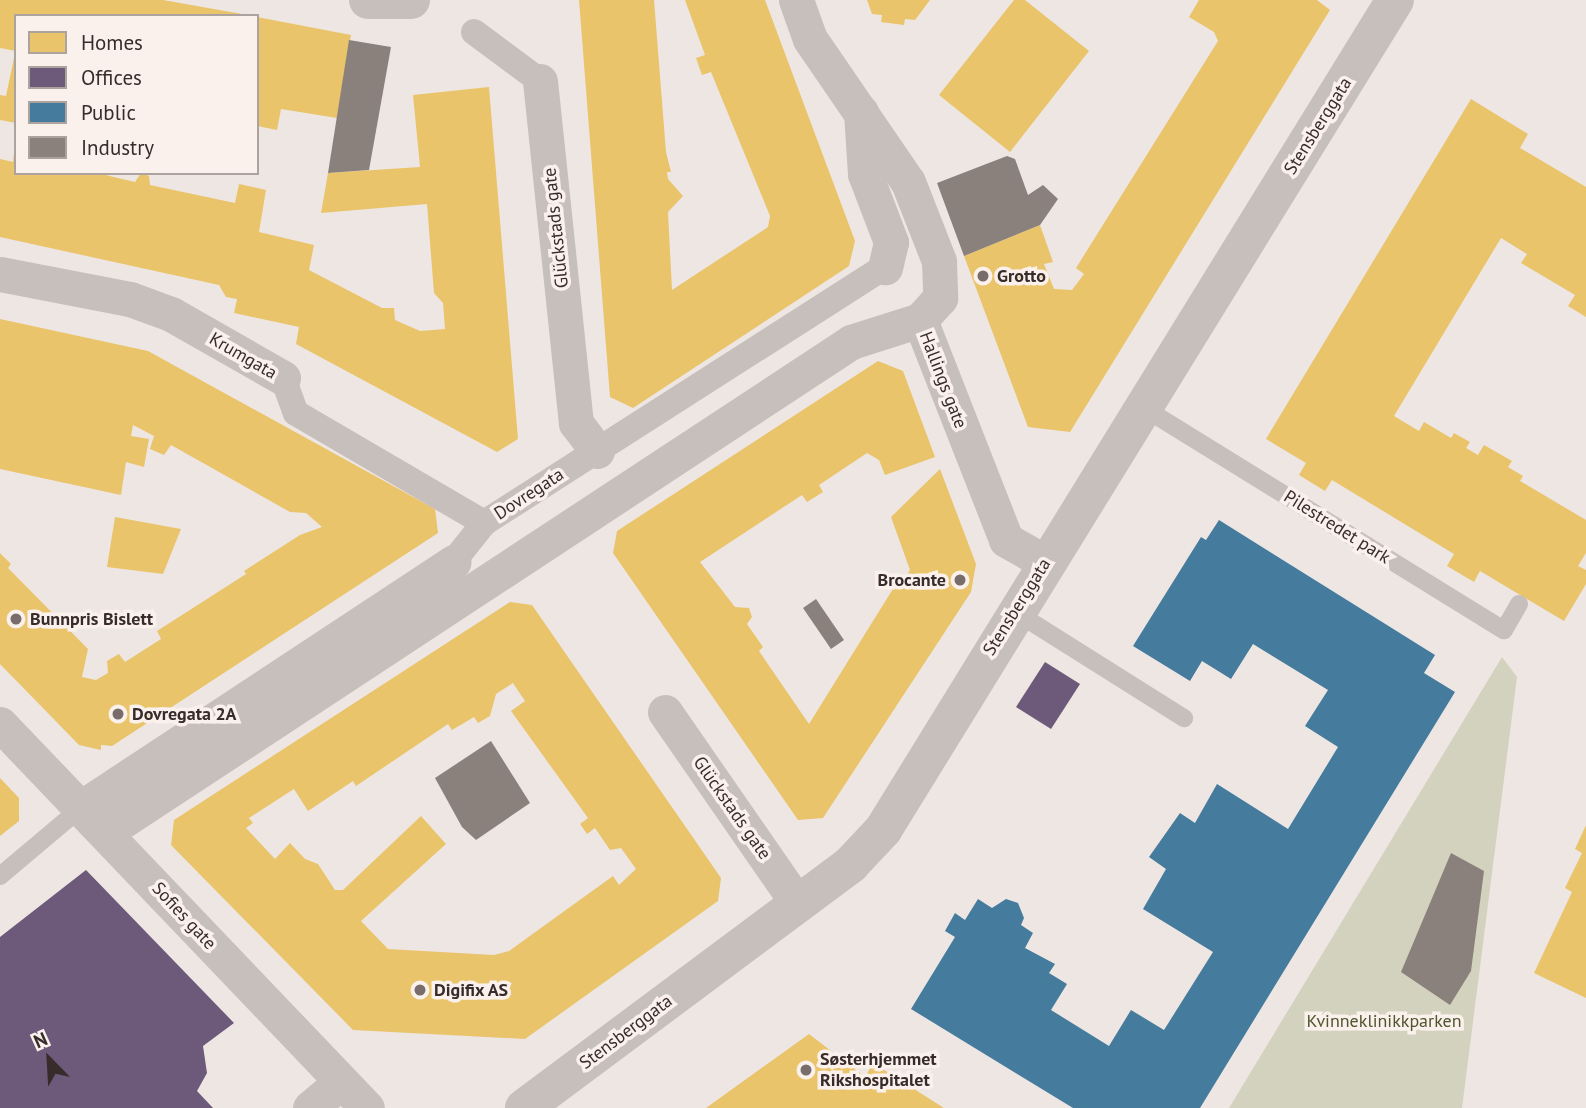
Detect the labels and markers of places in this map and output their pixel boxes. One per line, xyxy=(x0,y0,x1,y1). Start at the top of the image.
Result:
place label: Grotto xyxy=(997,265,1046,287)
marker: Grotto xyxy=(975,268,991,284)
place label: Brocante xyxy=(878,569,946,591)
marker: Brocante xyxy=(952,572,968,588)
place label: Bunnpris Bislett xyxy=(30,608,153,630)
marker: Bunnpris Bislett xyxy=(8,611,24,627)
place label: Dovregata 2A xyxy=(132,703,236,725)
marker: Dovregata 2A xyxy=(110,706,126,722)
place label: Digifix AS xyxy=(434,979,509,1001)
marker: Digifix AS xyxy=(412,982,428,998)
place label: Søsterhjemmet Rikshospitalet xyxy=(820,1049,937,1092)
marker: Søsterhjemmet Rikshospitalet xyxy=(798,1062,814,1078)

